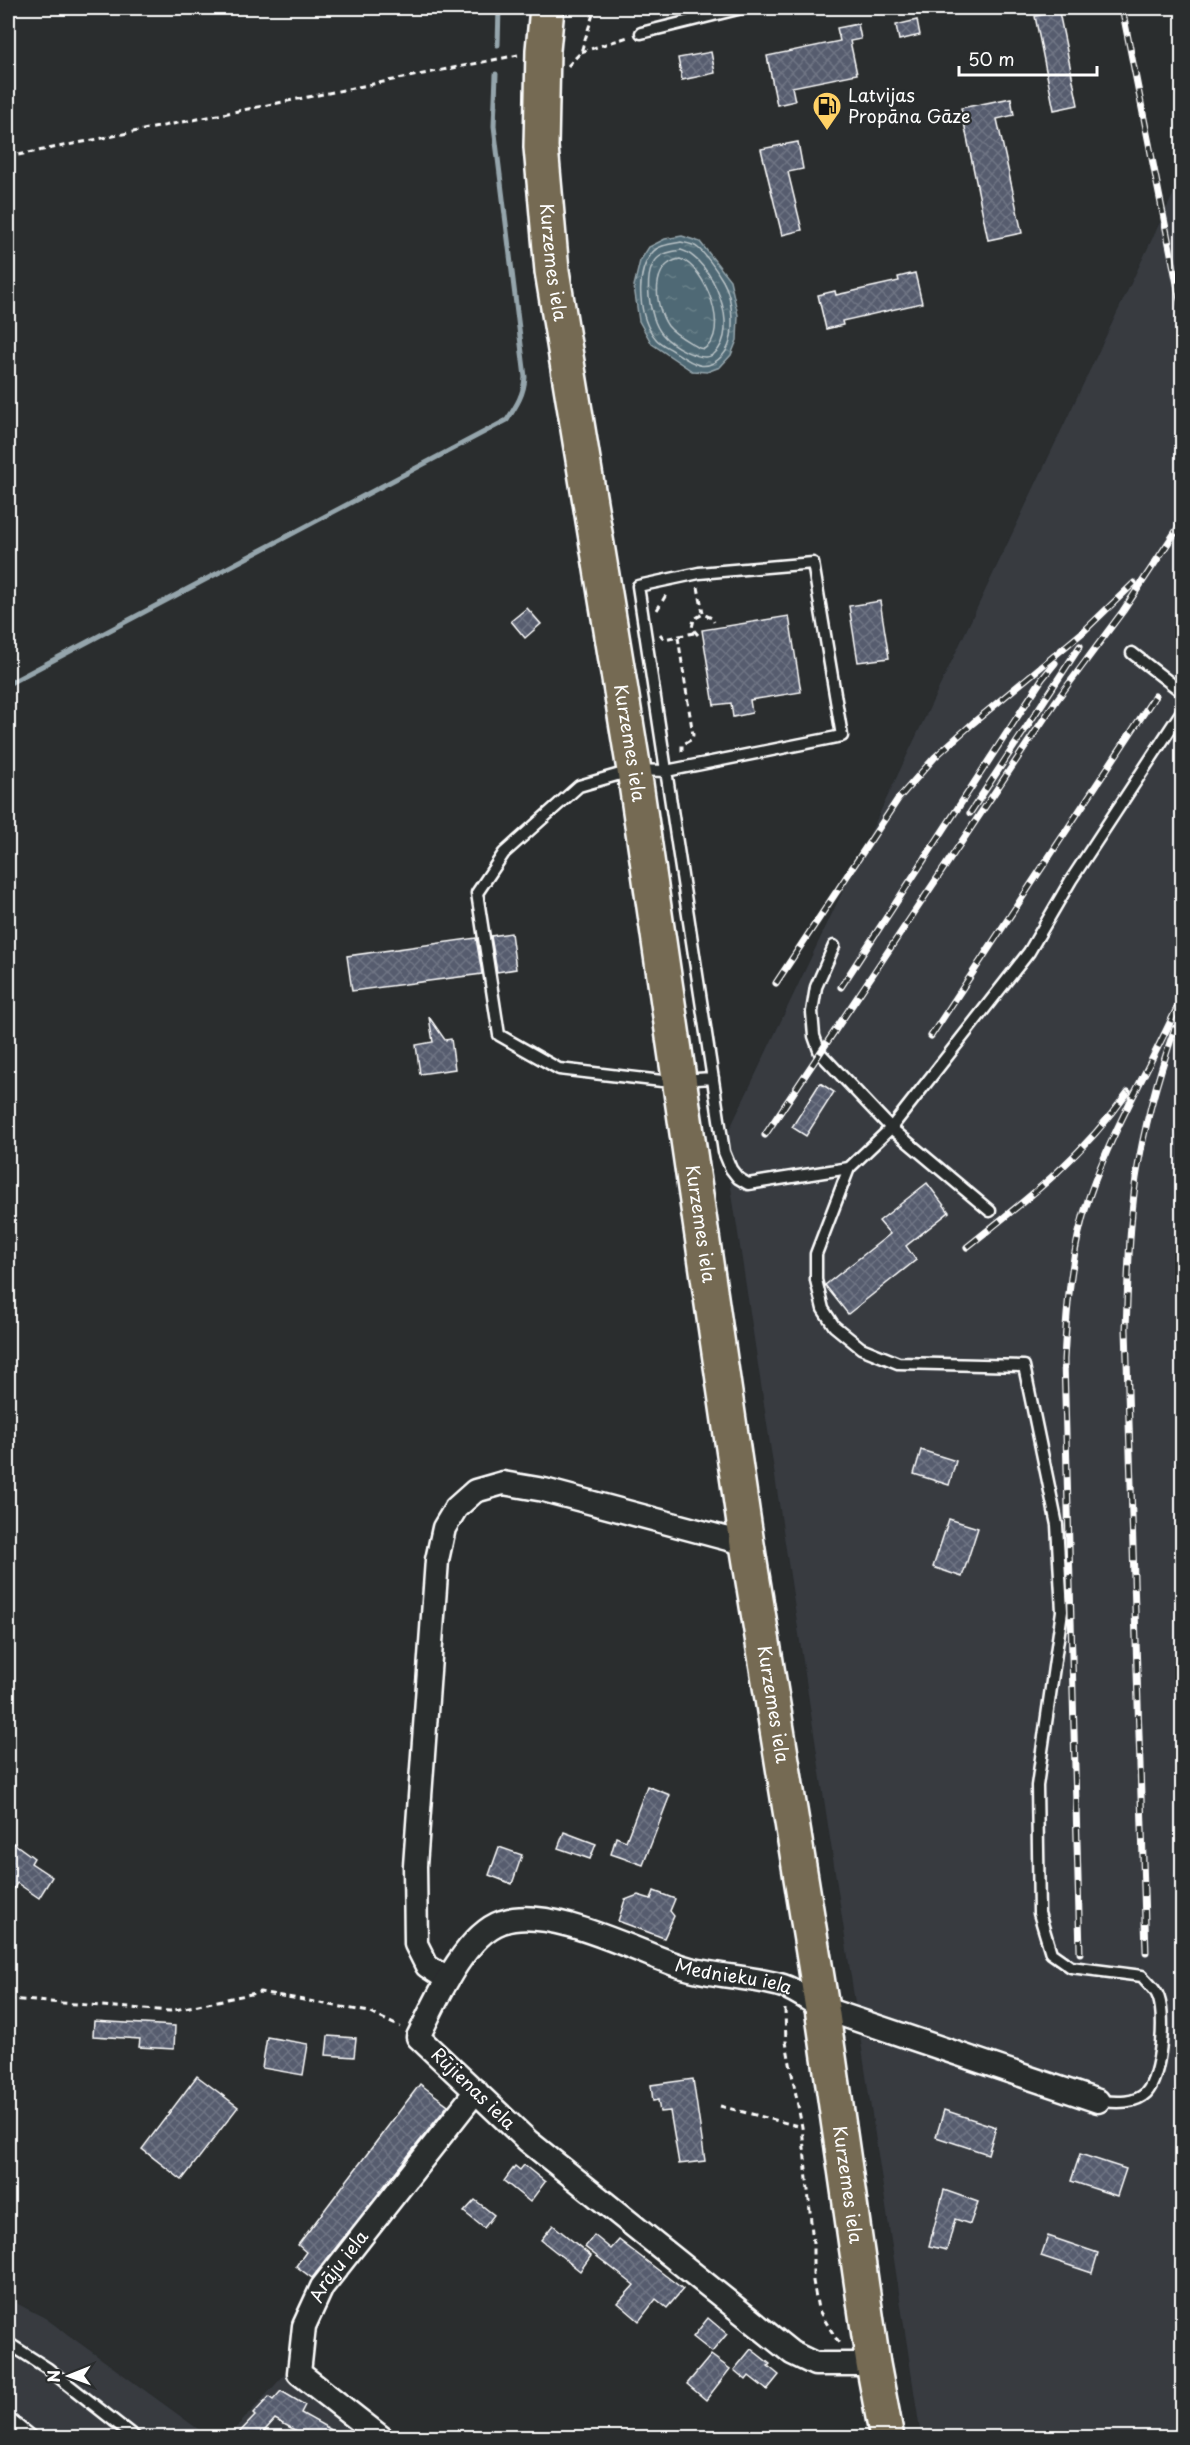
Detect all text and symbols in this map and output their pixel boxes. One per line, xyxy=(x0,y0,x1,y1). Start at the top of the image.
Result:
scale bar xyxy=(959,39,1097,77)
text: 50 m xyxy=(968,45,1015,72)
place label: Latvijas Propāna Gāze xyxy=(848,81,971,129)
fuel station icon: Latvijas Propāna Gāze xyxy=(811,90,843,132)
street label: Kurzemes iela xyxy=(534,202,575,324)
street label: Kurzemes iela xyxy=(608,682,654,804)
street label: Kurzemes iela xyxy=(680,1163,724,1285)
street label: Kurzemes iela xyxy=(752,1643,797,1766)
street label: Mednieku iela xyxy=(672,1950,798,2001)
street label: Rūjienas iela xyxy=(426,2041,523,2136)
street label: Kurzemes iela xyxy=(827,2124,871,2246)
street label: Arāju iela xyxy=(302,2223,374,2306)
north arrow xyxy=(39,2346,99,2406)
text: N xyxy=(41,2370,65,2383)

